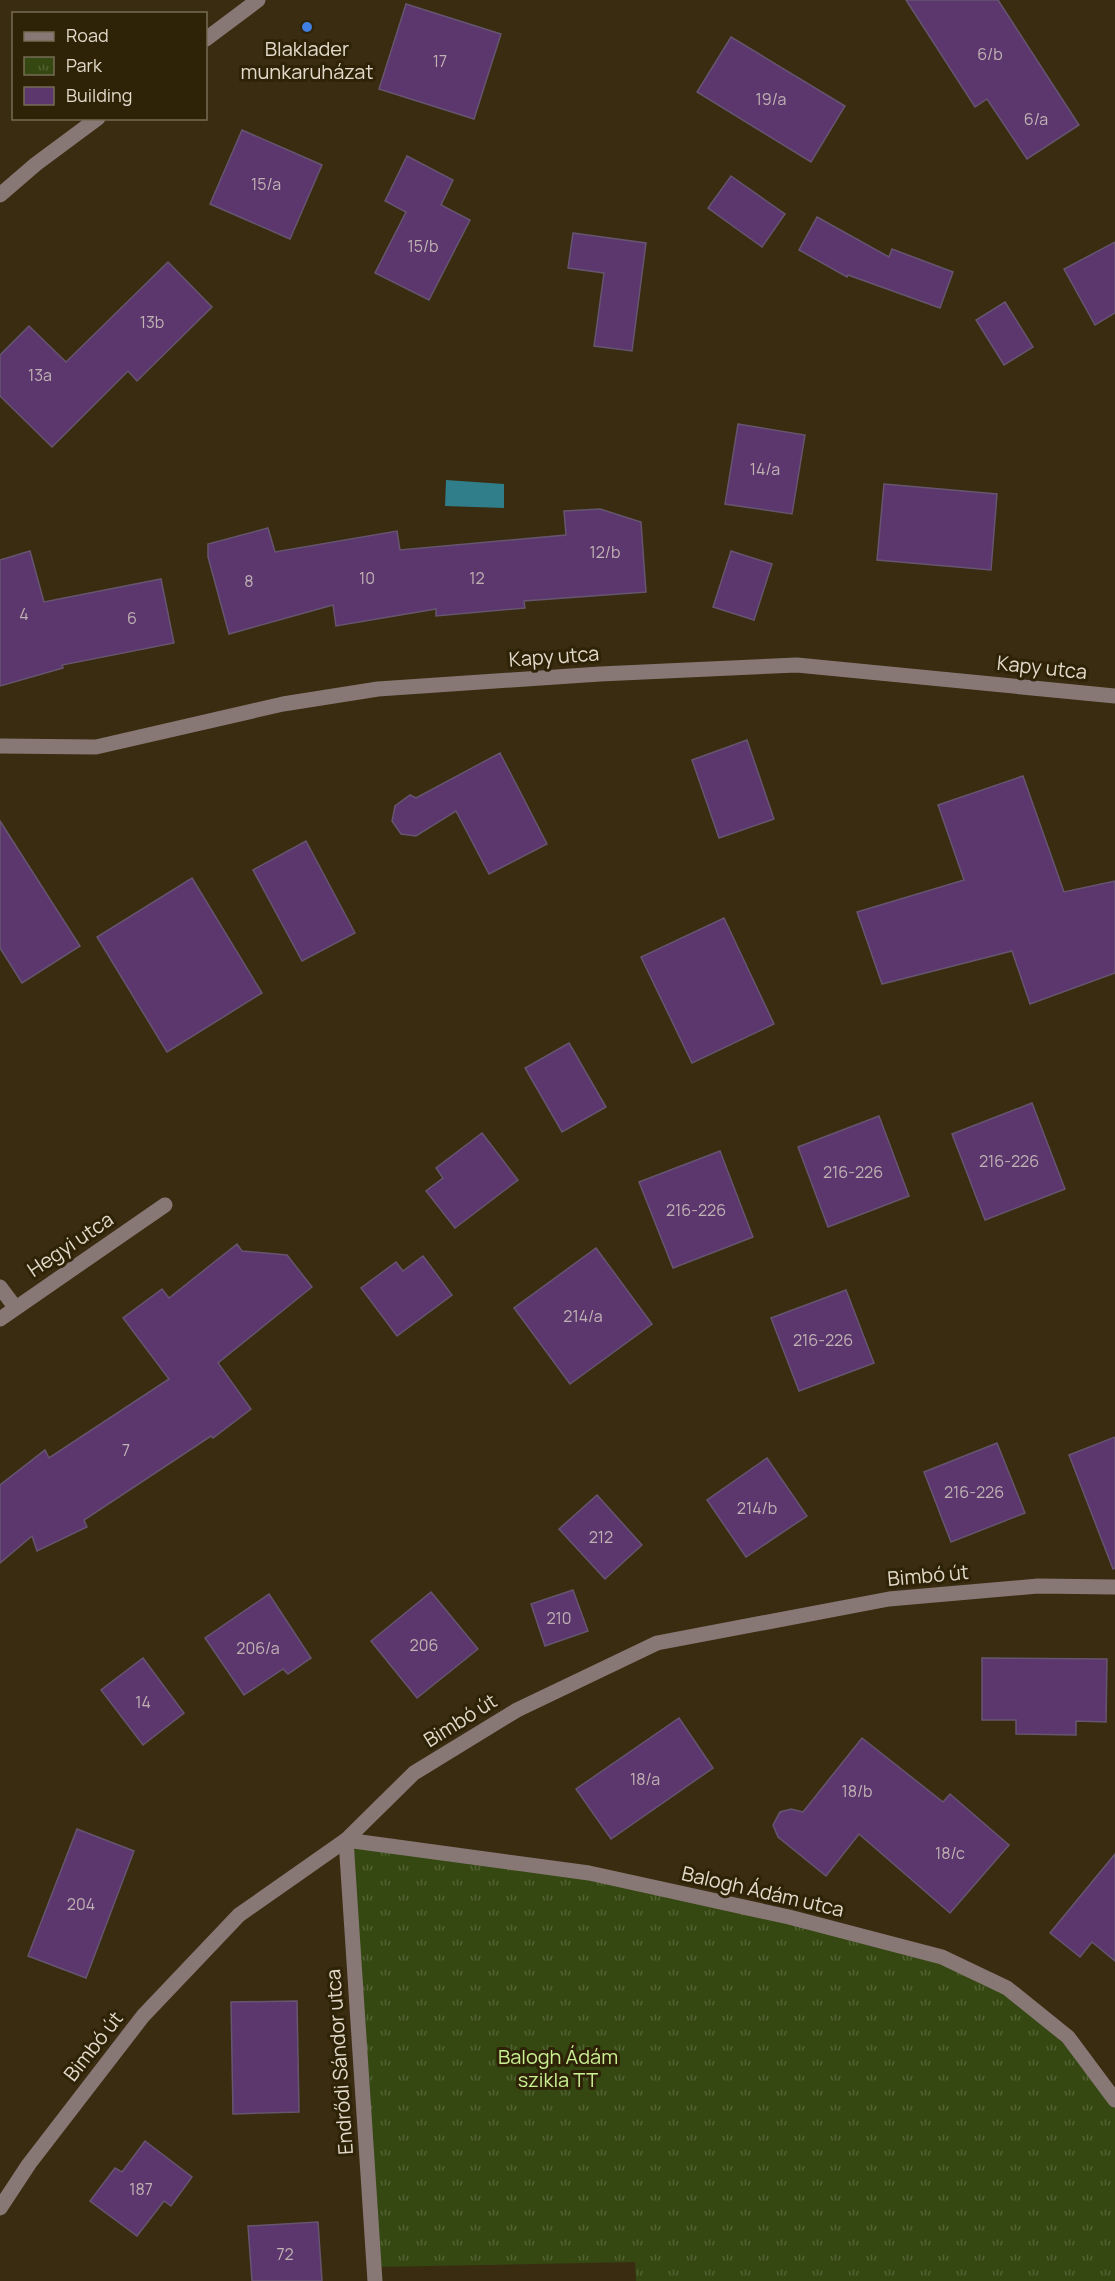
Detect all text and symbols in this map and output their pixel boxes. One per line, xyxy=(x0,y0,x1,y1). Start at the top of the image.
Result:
legend xyxy=(12,12,207,120)
marker: Blaklader munkaruházat xyxy=(300,20,314,34)
text: Road xyxy=(66,23,109,47)
place label: Blaklader munkaruházat xyxy=(241,35,373,85)
house number: 6/b xyxy=(977,43,1003,65)
house number: 17 xyxy=(433,50,447,72)
text: Park xyxy=(66,53,103,77)
text: Building xyxy=(66,83,132,107)
house number: 19/a xyxy=(756,88,786,110)
house number: 6/a xyxy=(1024,108,1048,130)
house number: 15/a xyxy=(251,173,281,195)
house number: 15/b xyxy=(407,235,439,257)
house number: 13b xyxy=(140,311,164,333)
house number: 13a xyxy=(28,364,52,386)
house number: 14/a xyxy=(750,458,780,480)
house number: 12/b xyxy=(589,541,621,563)
house number: 10 xyxy=(359,567,375,589)
house number: 12 xyxy=(469,567,485,589)
house number: 8 xyxy=(244,570,254,592)
house number: 4 xyxy=(19,603,29,625)
house number: 6 xyxy=(127,607,137,629)
street label: Kapy utca xyxy=(508,639,600,673)
street label: Kapy utca xyxy=(996,649,1088,685)
house number: 216-226 xyxy=(979,1150,1039,1172)
house number: 216-226 xyxy=(823,1161,883,1183)
house number: 216-226 xyxy=(666,1199,726,1221)
street label: Hegyi utca xyxy=(22,1205,118,1283)
house number: 214/a xyxy=(563,1305,603,1327)
house number: 216-226 xyxy=(793,1329,853,1351)
house number: 7 xyxy=(122,1439,130,1461)
house number: 216-226 xyxy=(944,1481,1004,1503)
house number: 214/b xyxy=(737,1497,777,1519)
house number: 212 xyxy=(589,1526,613,1548)
street label: Bimbó út xyxy=(886,1558,970,1592)
house number: 210 xyxy=(546,1607,572,1629)
house number: 206 xyxy=(410,1634,438,1656)
house number: 206/a xyxy=(236,1637,280,1659)
street label: Bimbó út xyxy=(418,1687,502,1753)
house number: 14 xyxy=(135,1691,151,1713)
house number: 18/a xyxy=(630,1768,660,1790)
house number: 18/b xyxy=(841,1780,873,1802)
house number: 18/c xyxy=(935,1842,965,1864)
street label: Balogh Ádám utca xyxy=(679,1859,847,1923)
house number: 204 xyxy=(67,1893,95,1915)
street label: Endrődi Sándor utca xyxy=(319,1968,359,2156)
street label: Bimbó út xyxy=(57,2006,129,2086)
park label: Balogh Ádám szikla TT xyxy=(498,2043,618,2093)
house number: 187 xyxy=(129,2178,153,2200)
house number: 72 xyxy=(276,2243,294,2265)

